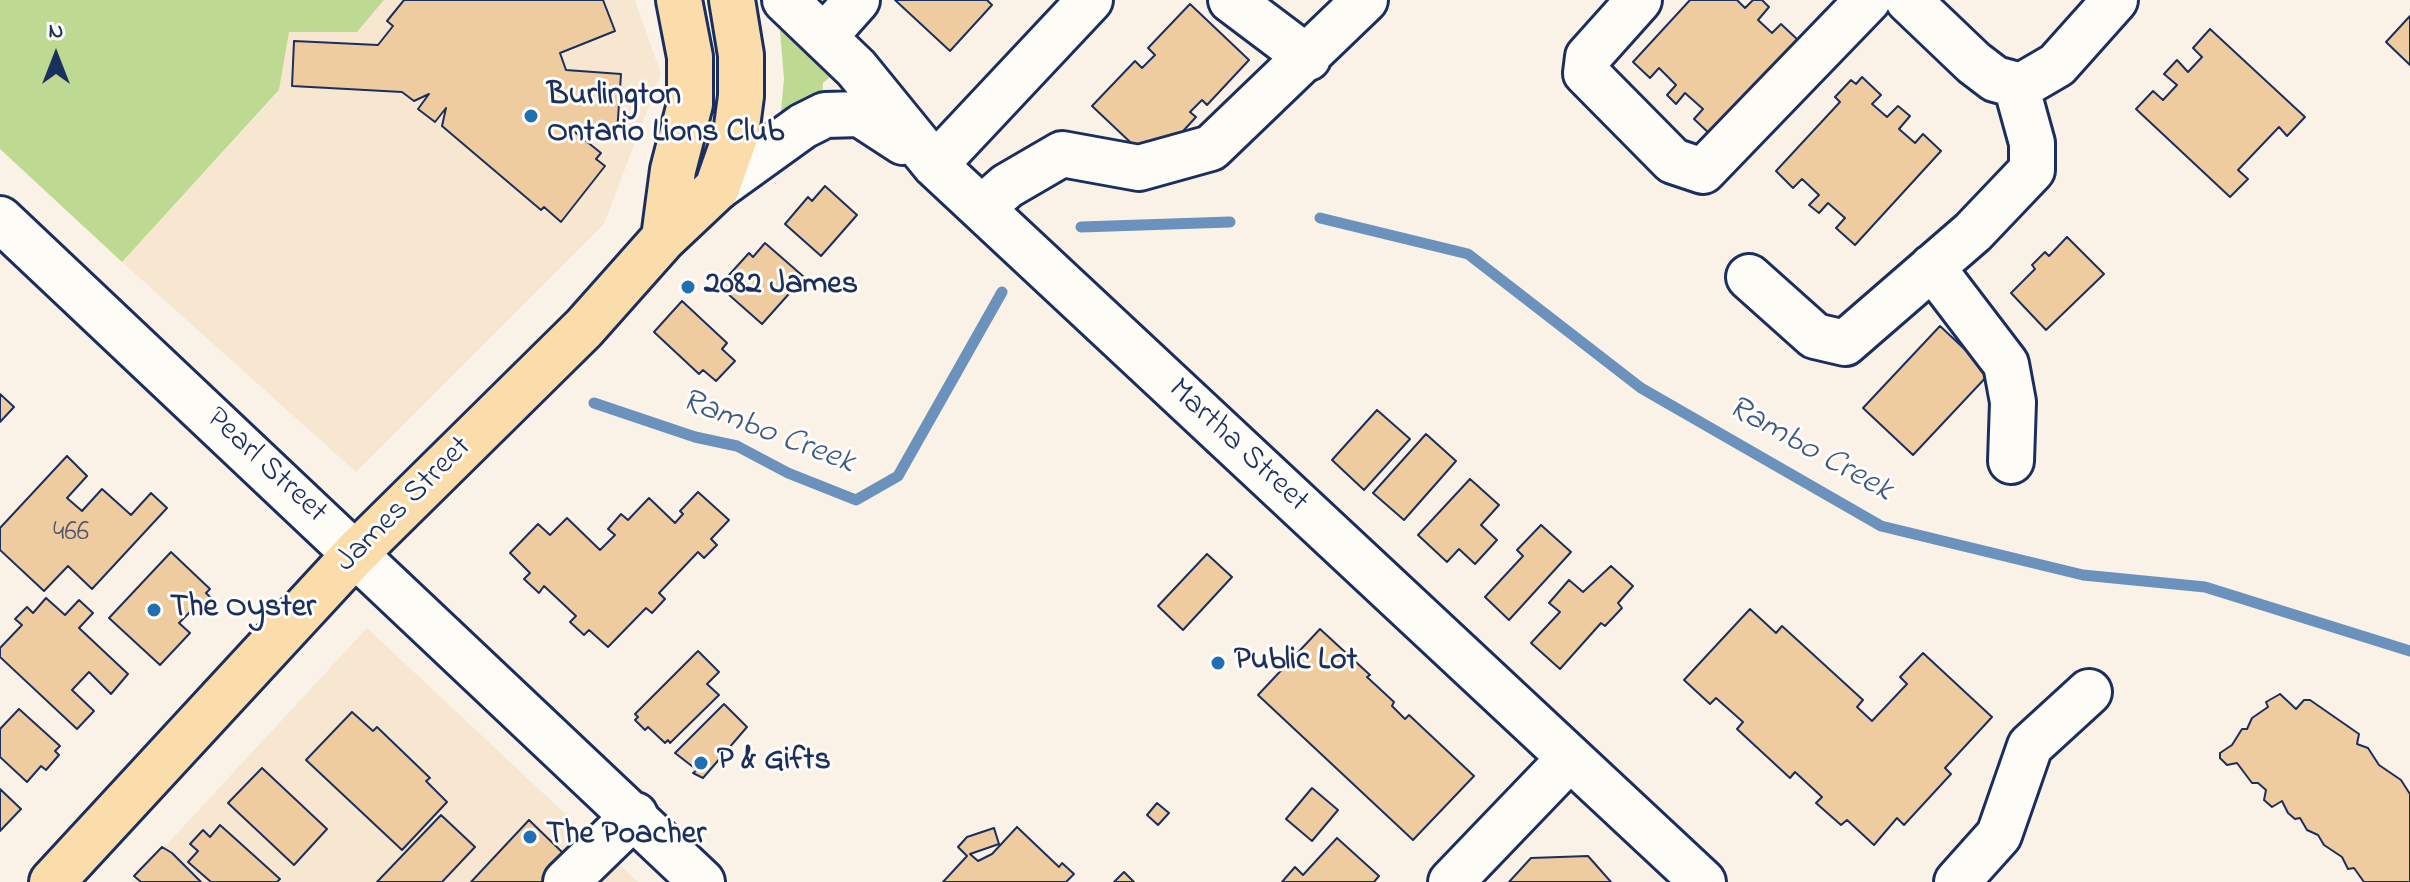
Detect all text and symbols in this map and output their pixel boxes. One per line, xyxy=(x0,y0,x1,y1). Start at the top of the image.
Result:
north arrow xyxy=(16,16,96,96)
text: N xyxy=(49,16,63,48)
place label: Burlington Ontario Lions Club xyxy=(547,79,785,154)
marker: Burlington Ontario Lions Club xyxy=(522,107,540,125)
place label: 2082 James xyxy=(704,268,858,306)
marker: 2082 James xyxy=(679,278,697,296)
street label: Martha Street xyxy=(1159,372,1315,522)
water label: Rambo Creek xyxy=(675,382,859,486)
water label: Rambo Creek xyxy=(1719,389,1899,513)
street label: Pearl Street xyxy=(196,401,334,533)
street label: James Street xyxy=(329,430,481,582)
house number: 466 xyxy=(53,517,89,551)
place label: The Oyster xyxy=(170,591,316,629)
marker: The Oyster xyxy=(145,601,163,619)
place label: Public Lot xyxy=(1234,644,1357,682)
marker: Public Lot xyxy=(1209,654,1227,672)
place label: P & Gifts xyxy=(717,744,831,782)
marker: P & Gifts xyxy=(692,754,710,772)
place label: The Poacher xyxy=(546,818,706,856)
marker: The Poacher xyxy=(521,828,539,846)

